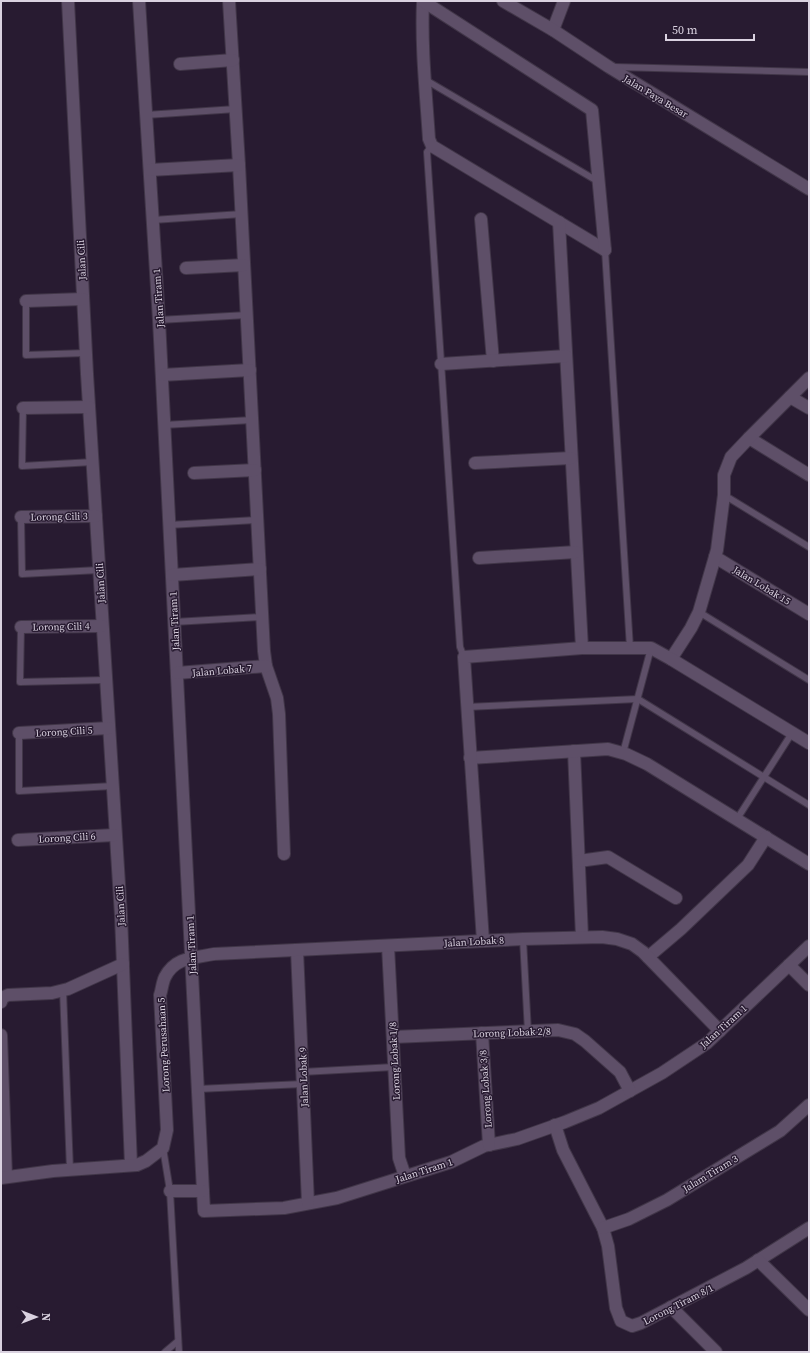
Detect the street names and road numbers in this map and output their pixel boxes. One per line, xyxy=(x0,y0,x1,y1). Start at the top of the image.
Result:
street label: Jalan Paya Besar xyxy=(620,72,691,121)
street label: Jalan Cili xyxy=(74,240,89,281)
street label: Jalan Tiram 1 xyxy=(150,268,167,329)
street label: Lorong Cili 3 xyxy=(30,510,88,523)
street label: Jalan Cili xyxy=(93,563,108,604)
street label: Jalan Lobak 15 xyxy=(730,563,793,608)
street label: Jalan Tiram 1 xyxy=(166,591,183,652)
street label: Lorong Cili 4 xyxy=(32,620,90,633)
street label: Jalan Lobak 7 xyxy=(191,661,252,680)
street label: Lorong Cili 5 xyxy=(35,724,93,739)
street label: Lorong Cili 6 xyxy=(38,830,96,845)
street label: Jalan Cili xyxy=(113,886,128,927)
street label: Jalan Tiram 1 xyxy=(183,915,200,976)
street label: Jalan Lobak 8 xyxy=(443,933,504,950)
street label: Lorong Perusahaan 5 xyxy=(155,997,172,1092)
street label: Jalan Tiram 1 xyxy=(696,1002,750,1052)
street label: Lorong Lobak 1/8 xyxy=(386,1022,403,1100)
street label: Lorong Lobak 2/8 xyxy=(473,1025,551,1040)
street label: Jalan Lobak 9 xyxy=(296,1047,311,1108)
street label: Lorong Lobak 3/8 xyxy=(476,1050,495,1128)
street label: Jalam Tiram 3 xyxy=(679,1152,740,1196)
street label: Jalan Tiram 1 xyxy=(393,1155,454,1186)
street label: Lorong Tiram 8/1 xyxy=(641,1281,716,1328)

